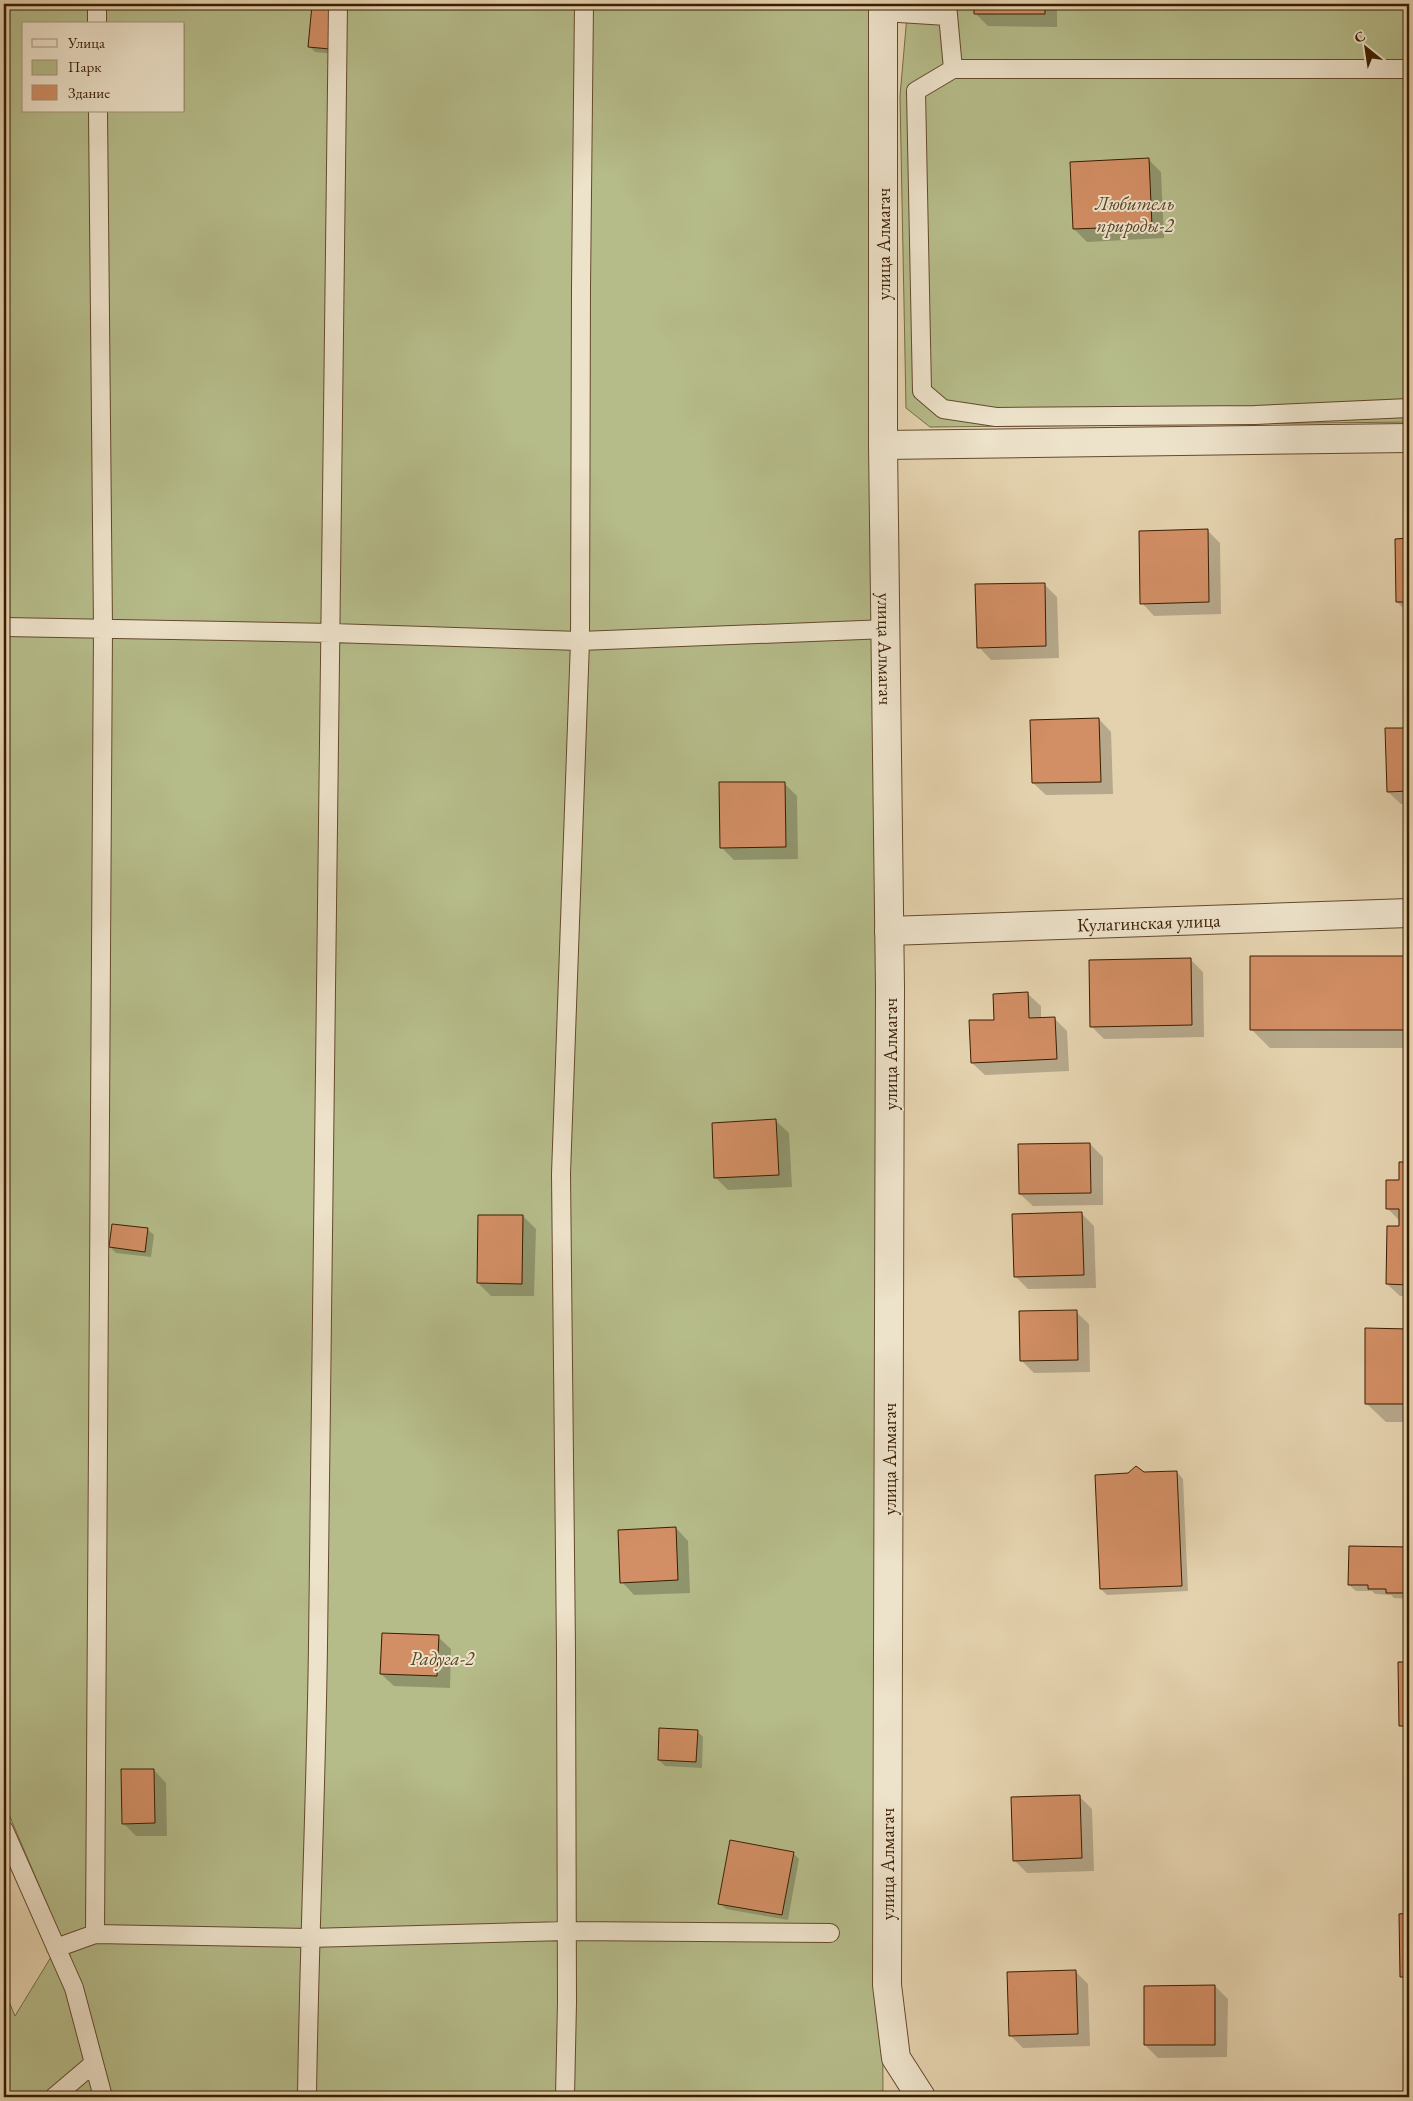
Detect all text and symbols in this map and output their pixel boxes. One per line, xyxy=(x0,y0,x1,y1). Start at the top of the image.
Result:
legend xyxy=(22,22,185,112)
north arrow xyxy=(1340,22,1390,72)
text: С xyxy=(1351,26,1368,47)
text: Улица xyxy=(67,33,105,52)
text: Парк xyxy=(68,57,101,76)
text: Здание xyxy=(68,83,110,102)
street label: улица Алмагач xyxy=(871,187,896,300)
park label: Любитель природы-2 xyxy=(1094,191,1175,238)
street label: улица Алмагач xyxy=(872,593,898,706)
street label: Кулагинская улица xyxy=(1077,908,1222,937)
street label: улица Алмагач xyxy=(878,997,903,1110)
street label: улица Алмагач xyxy=(877,1402,902,1515)
park label: Радуга-2 xyxy=(410,1646,475,1671)
street label: улица Алмагач xyxy=(875,1807,900,1920)

